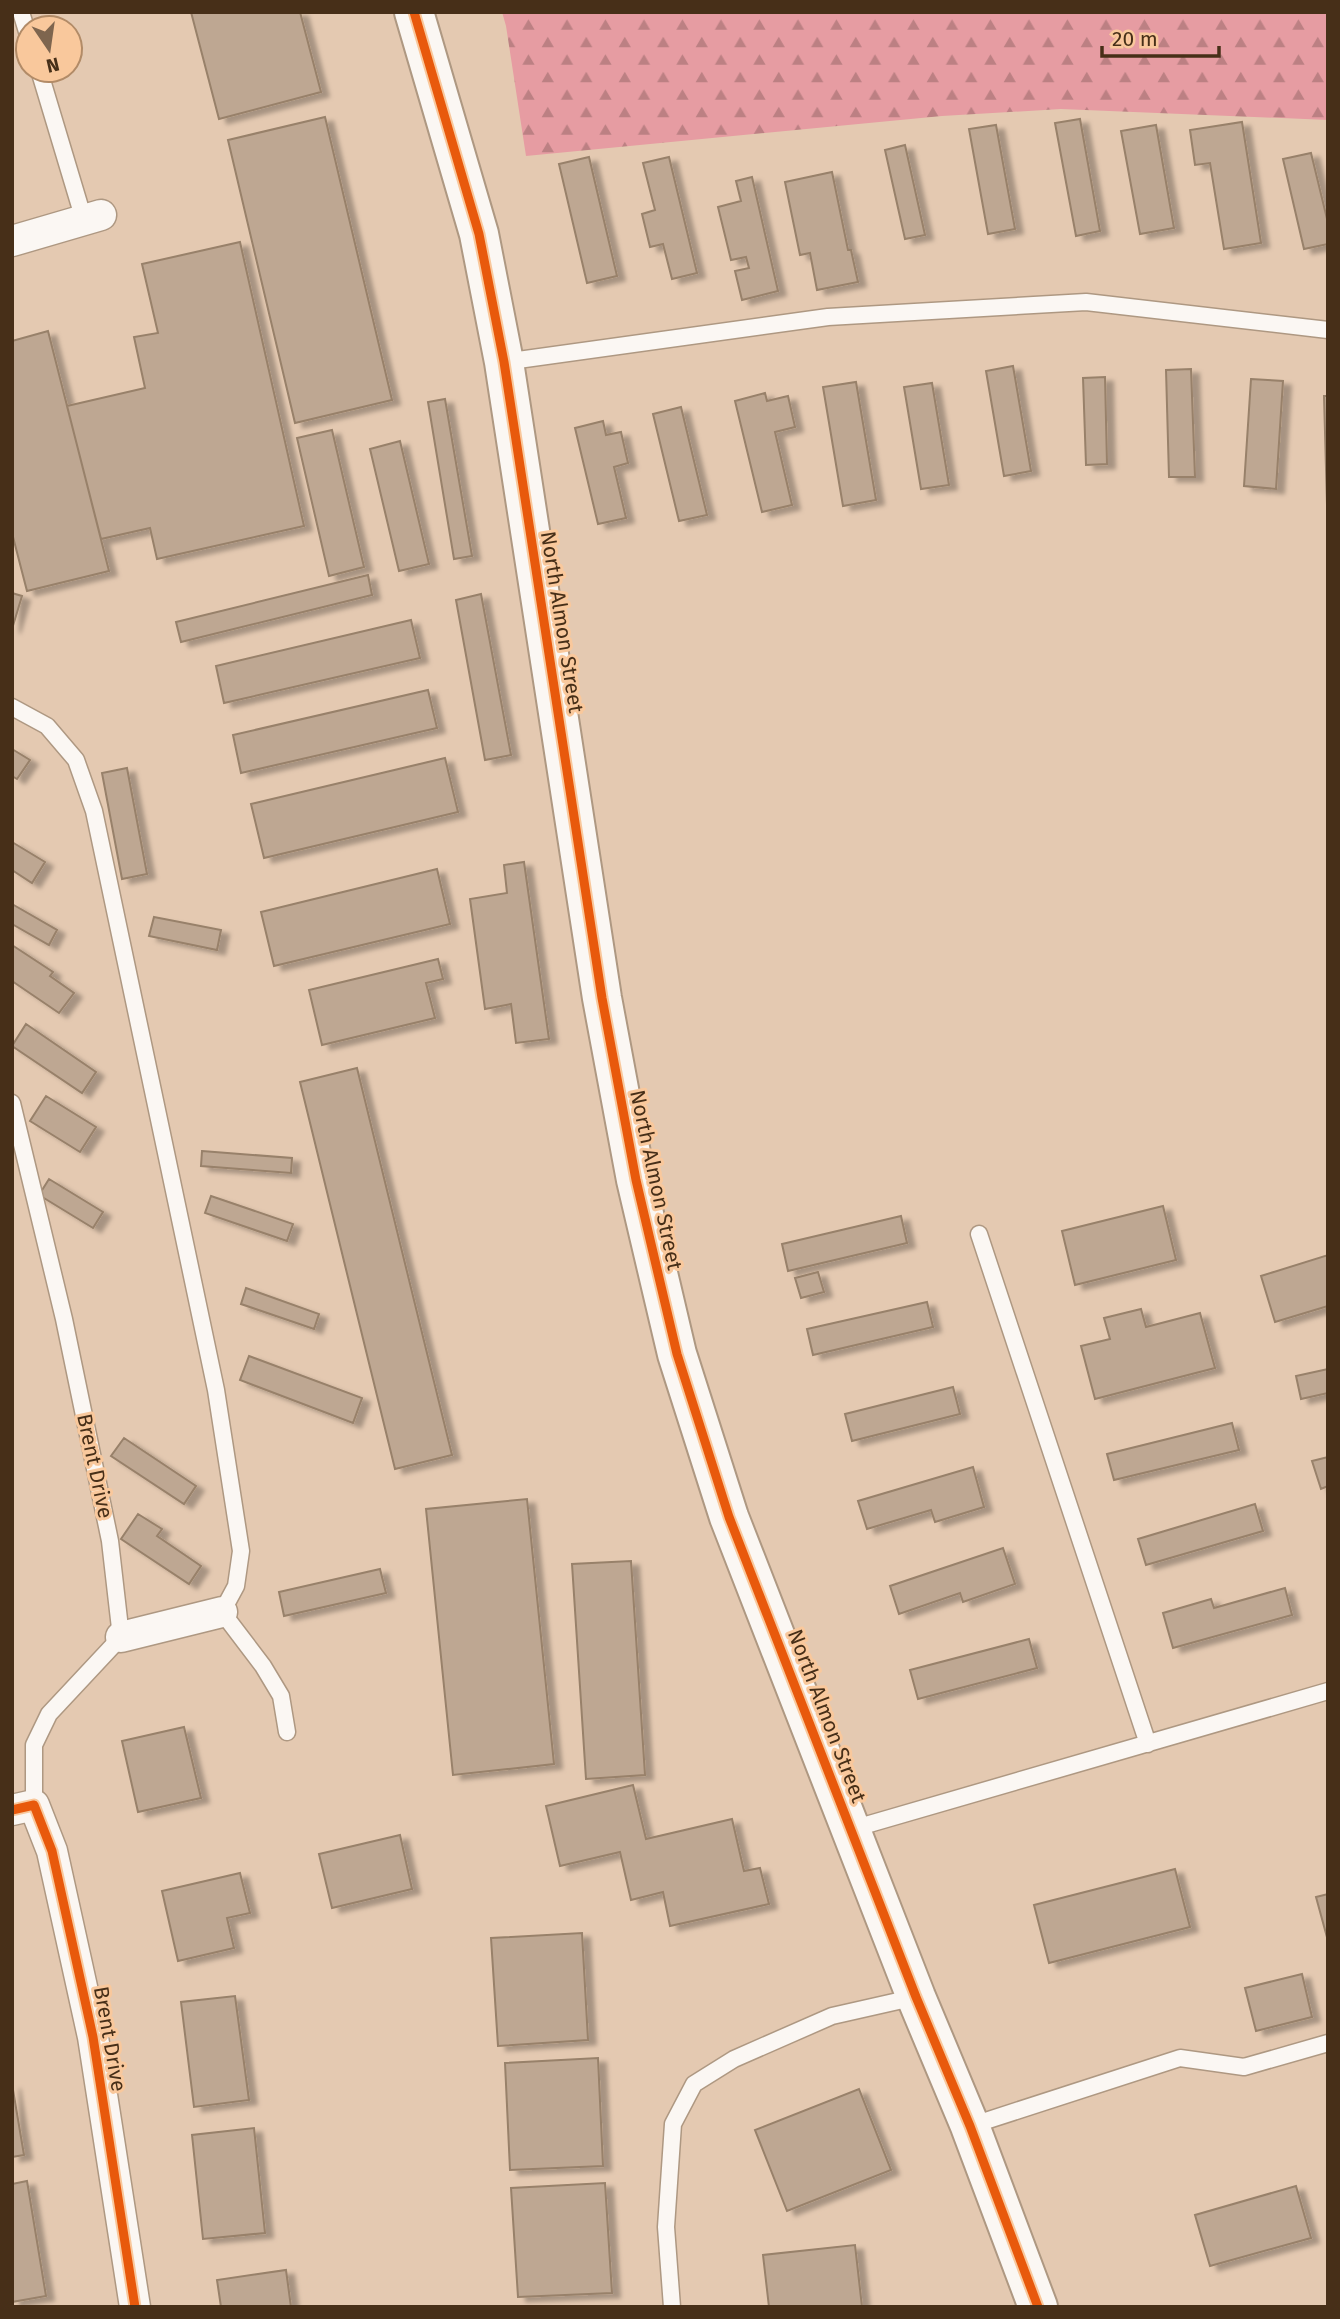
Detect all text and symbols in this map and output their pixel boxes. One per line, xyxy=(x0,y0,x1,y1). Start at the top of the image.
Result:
north arrow xyxy=(14,14,84,84)
scale bar xyxy=(1102,14,1219,58)
text: 20 m xyxy=(1112,26,1158,52)
text: N xyxy=(44,52,61,78)
street label: North Almon Street xyxy=(535,529,589,715)
street label: North Almon Street xyxy=(624,1088,688,1273)
street label: Brent Drive xyxy=(71,1411,119,1521)
street label: North Almon Street xyxy=(782,1626,872,1807)
street label: Brent Drive xyxy=(88,1984,132,2094)

